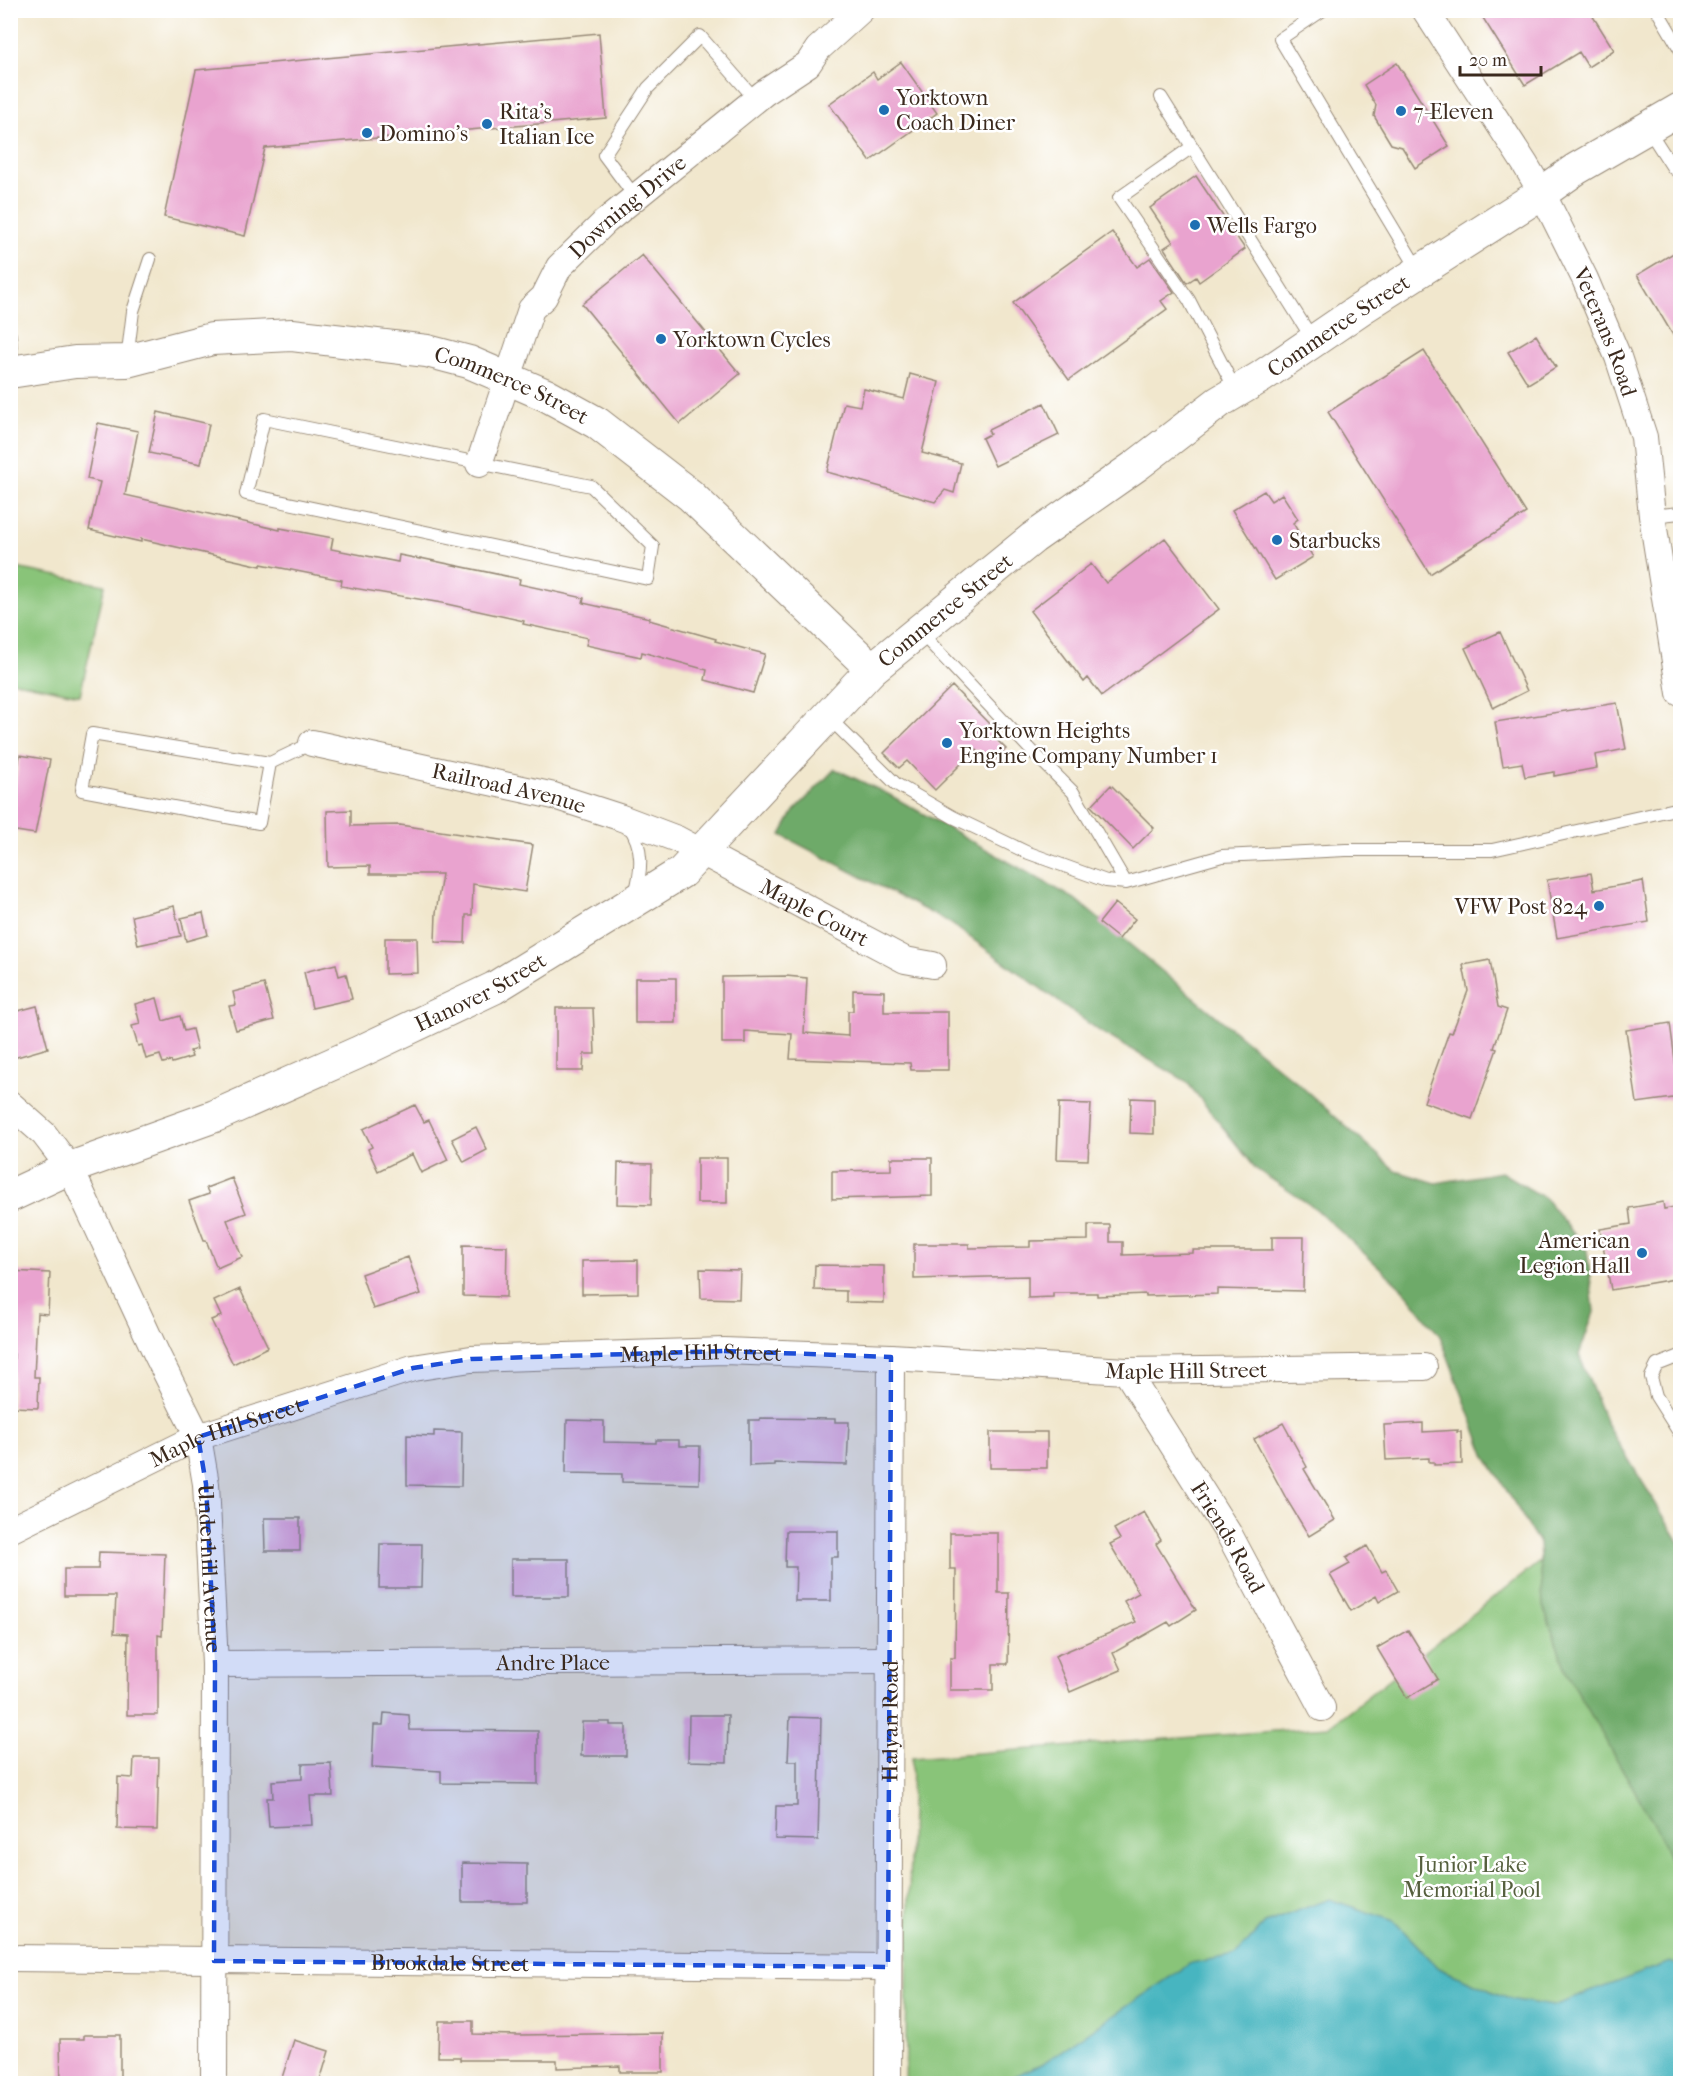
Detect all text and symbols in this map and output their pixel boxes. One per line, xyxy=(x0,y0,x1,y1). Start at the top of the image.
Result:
scale bar xyxy=(1460,39,1541,77)
text: 20 m xyxy=(1469,50,1507,71)
place label: Yorktown Coach Diner xyxy=(895,85,1016,136)
place label: Rita's Italian Ice xyxy=(499,99,595,150)
place label: 7-Eleven xyxy=(1413,99,1494,125)
marker: Yorktown Coach Diner xyxy=(877,103,891,117)
marker: 7-Eleven xyxy=(1394,104,1408,118)
marker: Rita's Italian Ice xyxy=(480,117,494,131)
place label: Domino's xyxy=(379,121,468,147)
marker: Domino's xyxy=(360,126,374,140)
street label: Downing Drive xyxy=(564,150,692,264)
place label: Wells Fargo xyxy=(1206,213,1317,239)
marker: Wells Fargo xyxy=(1188,218,1202,232)
street label: Veterans Road xyxy=(1567,262,1642,401)
street label: Commerce Street xyxy=(1262,269,1415,383)
place label: Yorktown Cycles xyxy=(672,327,831,353)
marker: Yorktown Cycles xyxy=(654,332,668,346)
street label: Commerce Street xyxy=(432,342,593,430)
place label: Starbucks xyxy=(1289,528,1380,554)
marker: Starbucks xyxy=(1270,533,1284,547)
street label: Commerce Street xyxy=(873,548,1018,673)
place label: Yorktown Heights Engine Company Number 1 xyxy=(958,718,1218,769)
marker: Yorktown Heights Engine Company Number 1 xyxy=(940,736,954,750)
street label: Railroad Avenue xyxy=(429,758,589,819)
street label: Maple Court xyxy=(756,874,873,952)
place label: VFW Post 824 xyxy=(1454,894,1588,920)
marker: VFW Post 824 xyxy=(1592,899,1606,913)
street label: Hanover Street xyxy=(411,947,551,1038)
place label: American Legion Hall xyxy=(1519,1228,1630,1279)
marker: American Legion Hall xyxy=(1635,1246,1649,1260)
street label: Maple Hill Street xyxy=(619,1339,782,1368)
street label: Maple Hill Street xyxy=(1104,1357,1268,1385)
street label: Maple Hill Street xyxy=(145,1392,307,1473)
street label: Friends Road xyxy=(1185,1477,1271,1599)
street label: Underhill Avenue xyxy=(192,1483,226,1653)
street label: Andre Place xyxy=(495,1650,610,1676)
street label: Halyan Road xyxy=(877,1659,904,1782)
park label: Junior Lake Memorial Pool xyxy=(1403,1852,1541,1903)
street label: Brookdale Street xyxy=(371,1950,530,1977)

